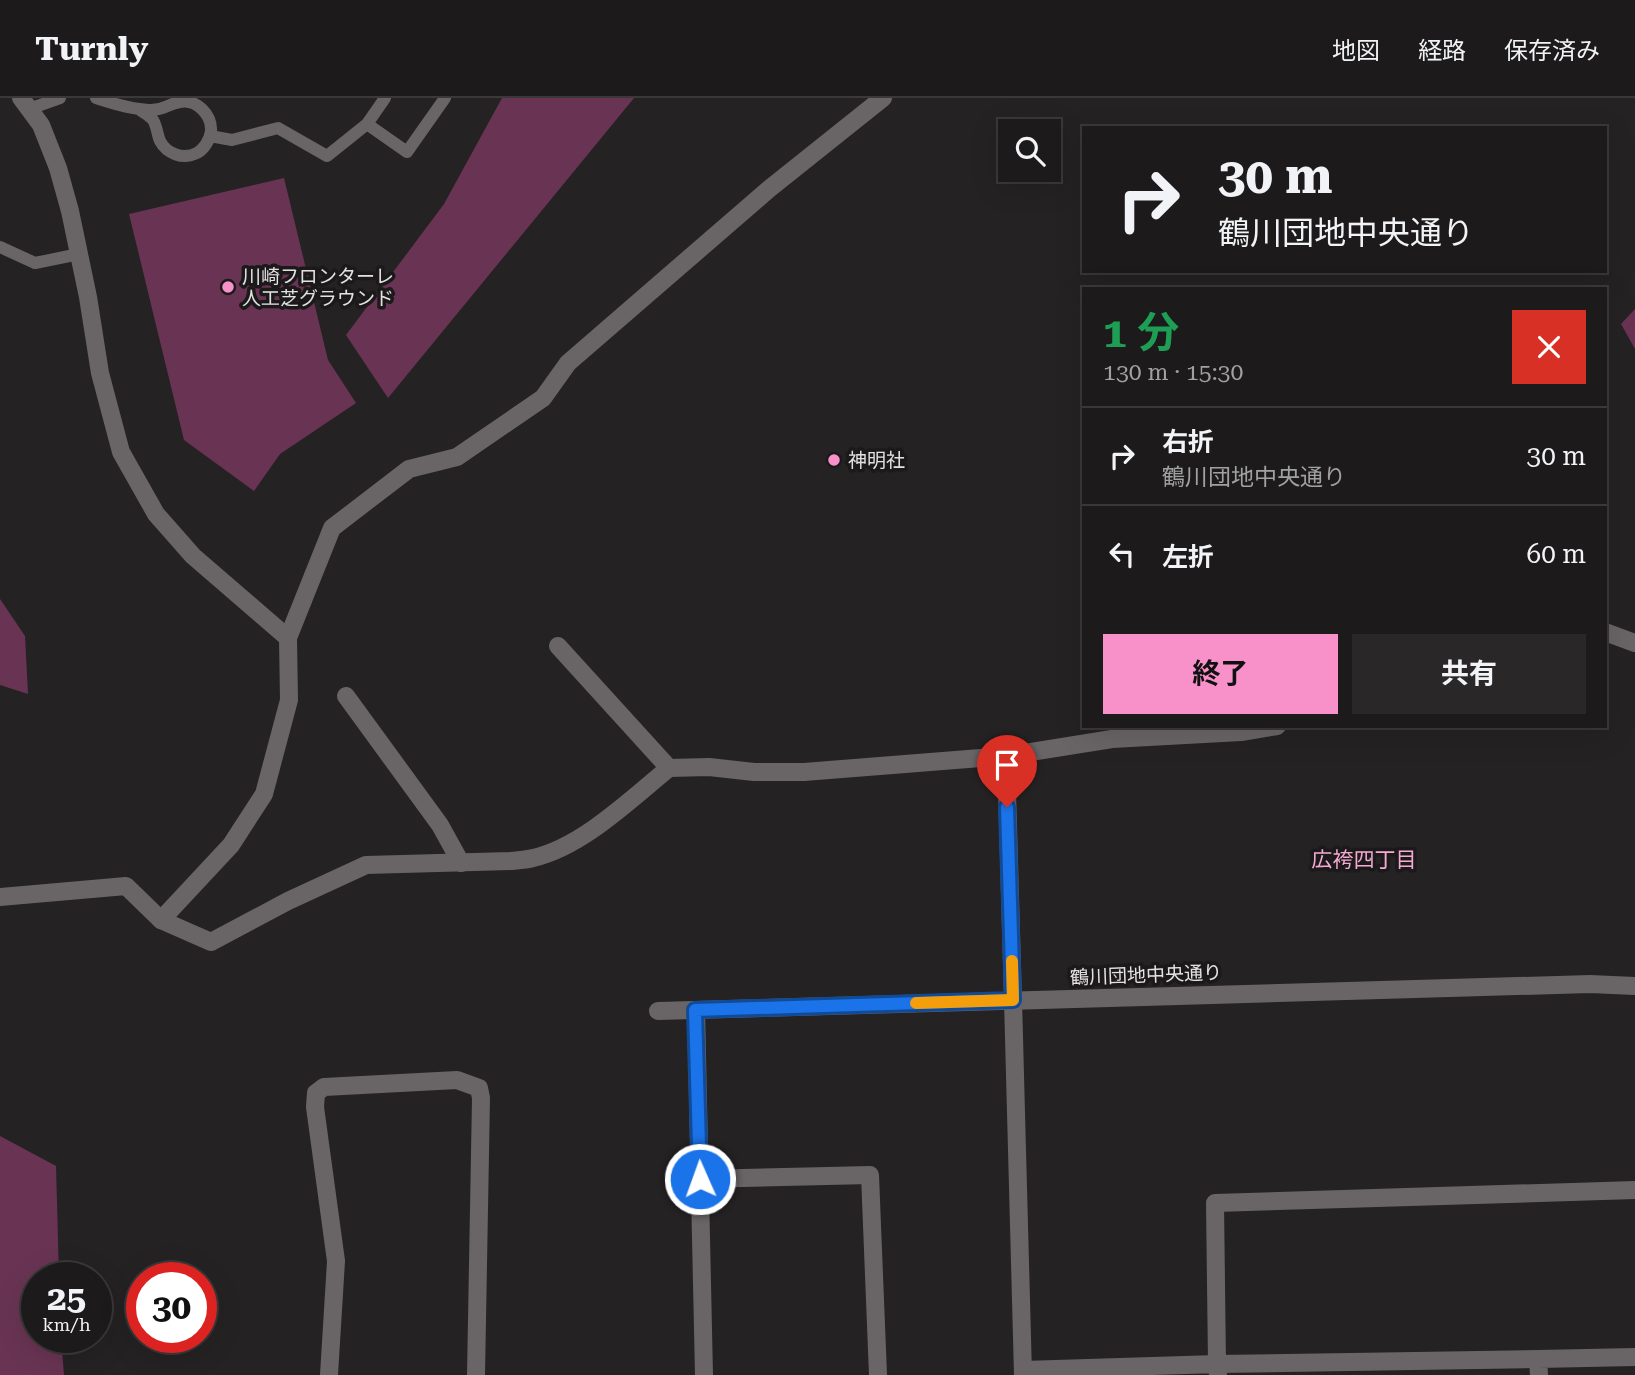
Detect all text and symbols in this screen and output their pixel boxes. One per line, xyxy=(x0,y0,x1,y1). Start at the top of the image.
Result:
text: Turnly xyxy=(35,29,149,68)
text: 地図 xyxy=(1332,37,1380,65)
text: 経路 xyxy=(1418,37,1466,65)
text: 保存済み xyxy=(1504,37,1600,65)
map controls xyxy=(998,119,1061,182)
button: search xyxy=(998,119,1061,182)
text: 30 m xyxy=(1218,148,1333,205)
icon: right xyxy=(1103,154,1194,245)
text: 鶴川団地中央通り xyxy=(1218,214,1474,252)
place label: 川崎フロンターレ 人工芝グラウンド xyxy=(242,265,394,310)
marker: 川崎フロンターレ 人工芝グラウンド xyxy=(220,279,236,295)
text: 1 分 xyxy=(1103,308,1179,357)
button: close xyxy=(1512,310,1586,384)
text: 130 m · 15:30 xyxy=(1103,359,1243,386)
text: 右折 xyxy=(1162,427,1214,457)
icon: right xyxy=(1103,437,1141,475)
text: 30 m xyxy=(1527,441,1586,471)
place label: 神明社 xyxy=(848,449,905,472)
marker: 神明社 xyxy=(826,452,842,468)
text: 鶴川団地中央通り xyxy=(1162,464,1346,491)
icon: left xyxy=(1103,535,1141,573)
text: 60 m xyxy=(1527,539,1586,569)
text: 左折 xyxy=(1162,542,1214,572)
button: 終了 xyxy=(1103,634,1338,714)
button: 共有 xyxy=(1352,634,1586,714)
pin xyxy=(977,735,1037,807)
icon: arrive xyxy=(988,746,1026,784)
district label: 広袴四丁目 xyxy=(1312,848,1417,872)
street label: 鶴川団地中央通り xyxy=(1070,961,1222,989)
position arrow xyxy=(663,1142,737,1216)
speed limit sign: 30 xyxy=(126,1262,217,1353)
text: 25 xyxy=(47,1278,86,1319)
text: km/h xyxy=(42,1314,91,1335)

